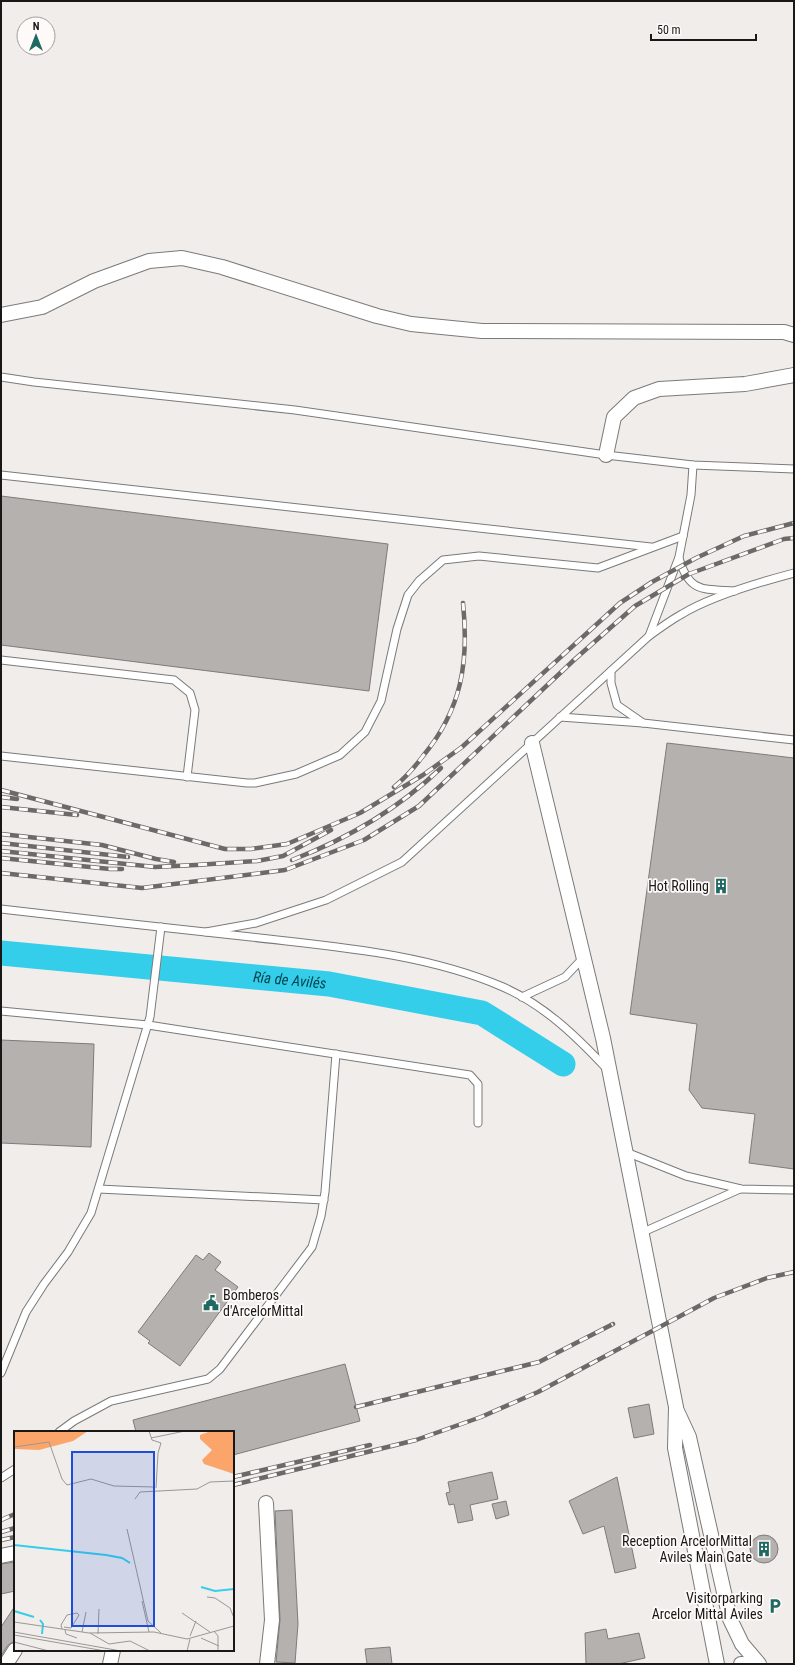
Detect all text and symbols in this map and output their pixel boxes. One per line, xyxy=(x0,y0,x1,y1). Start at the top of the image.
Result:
north arrow xyxy=(16,16,56,56)
scale bar xyxy=(651,16,756,42)
text: N xyxy=(33,20,40,33)
text: 50 m xyxy=(657,23,681,37)
building icon: Hot Rolling xyxy=(712,877,730,895)
place label: Hot Rolling xyxy=(648,878,709,894)
water label: Ría de Avilés xyxy=(252,968,327,993)
place label: Bomberos d'ArcelorMittal xyxy=(223,1287,303,1319)
public building icon: Bomberos d'ArcelorMittal xyxy=(202,1294,220,1312)
inset map xyxy=(14,1431,234,1651)
place label: Reception ArcelorMittal Aviles Main Gate xyxy=(622,1533,752,1565)
building icon: Reception ArcelorMittal Aviles Main Gate xyxy=(755,1540,773,1558)
place label: Visitorparking Arcelor Mittal Aviles xyxy=(652,1590,763,1622)
parking icon: Visitorparking Arcelor Mittal Aviles xyxy=(766,1597,784,1615)

